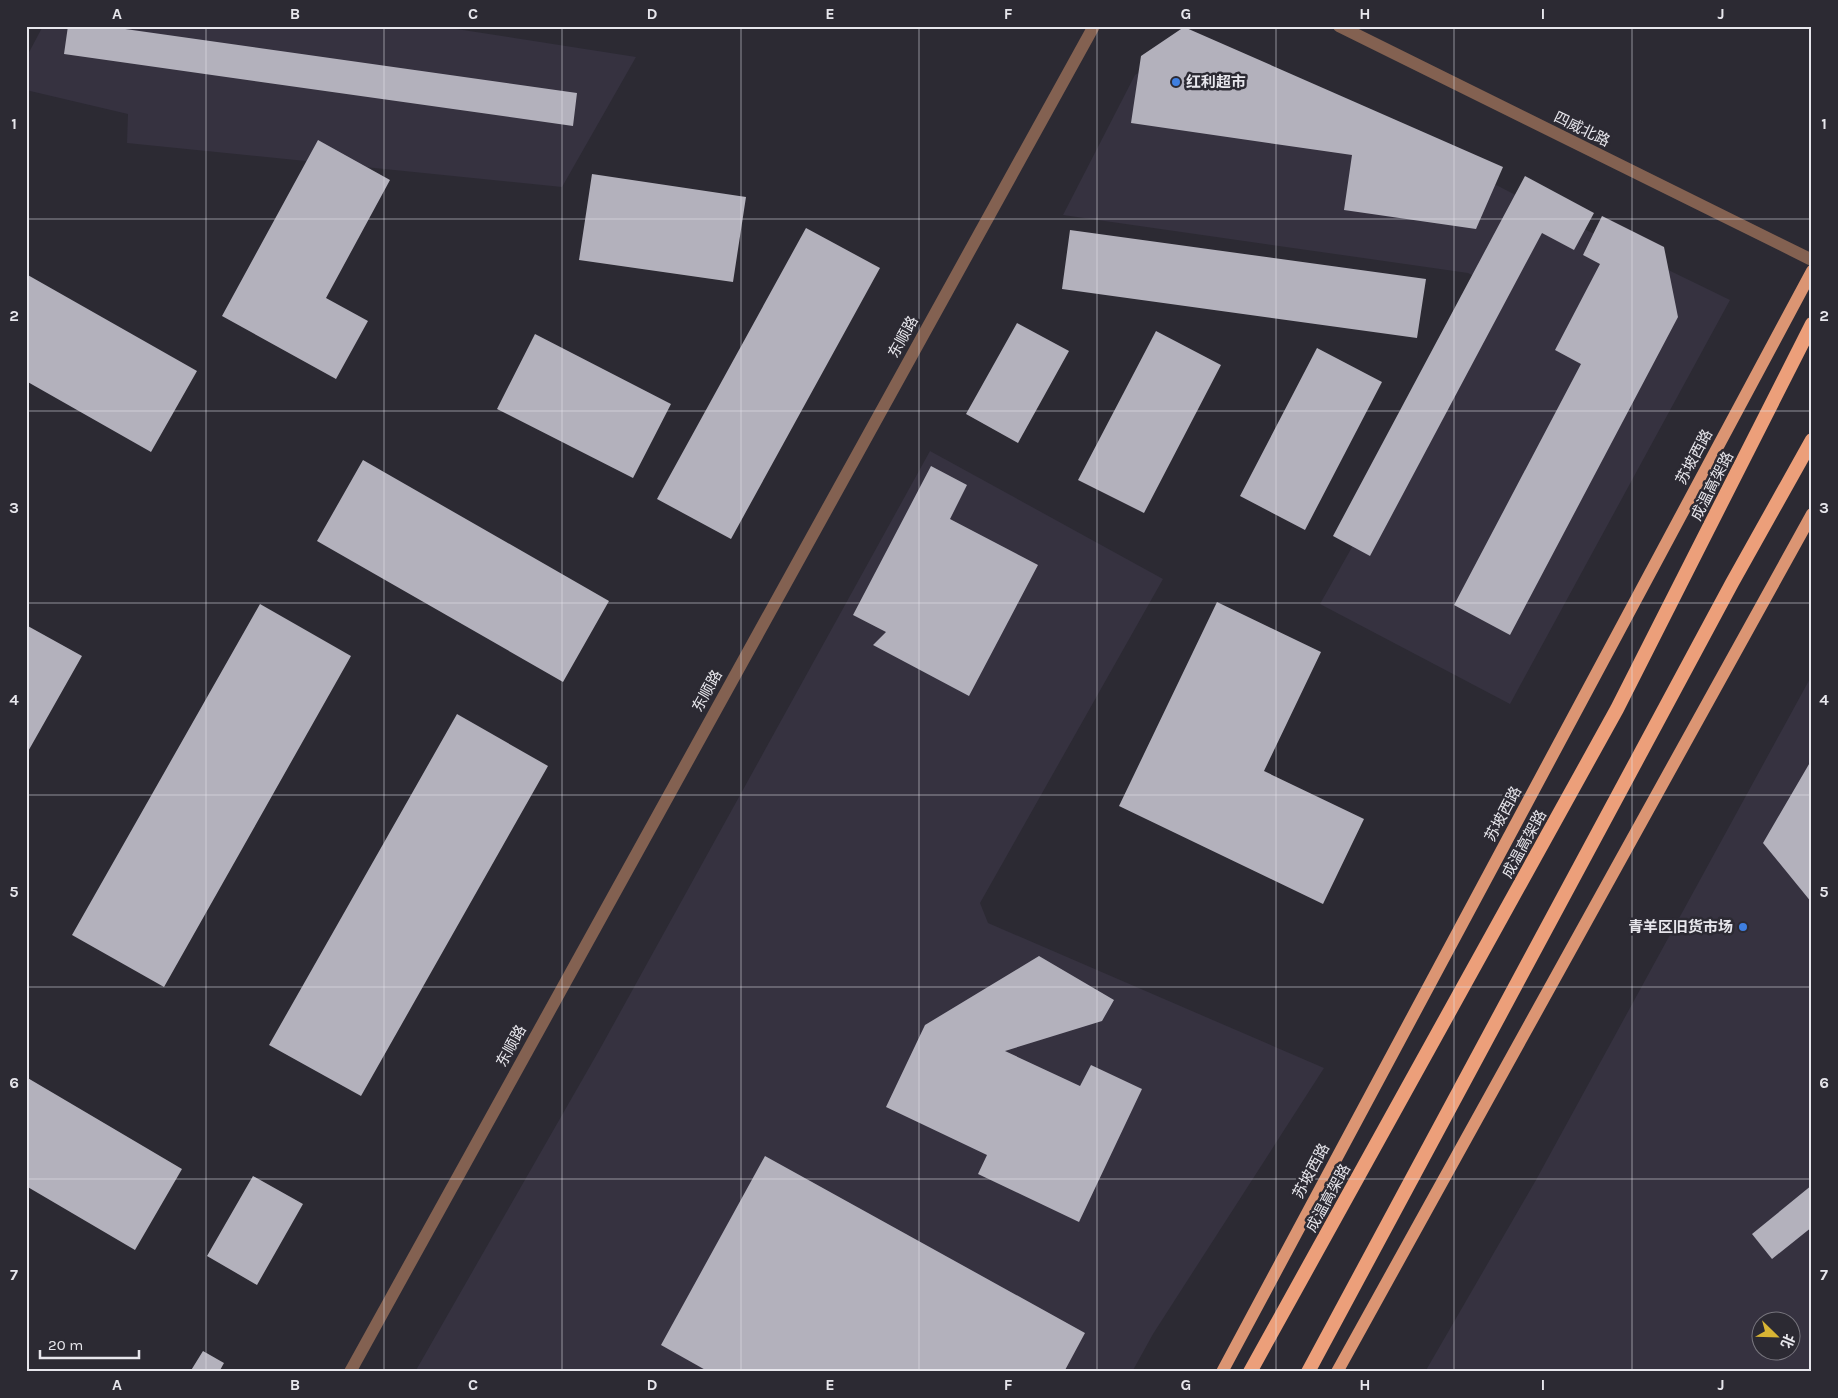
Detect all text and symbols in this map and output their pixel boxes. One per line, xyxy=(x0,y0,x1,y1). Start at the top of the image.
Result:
text: A xyxy=(112,4,122,23)
text: B xyxy=(290,4,300,23)
text: C xyxy=(468,4,478,23)
text: D xyxy=(647,4,658,23)
text: E xyxy=(825,4,835,23)
text: F xyxy=(1004,4,1013,23)
text: G xyxy=(1181,4,1191,23)
text: H xyxy=(1359,4,1371,23)
text: I xyxy=(1541,4,1545,23)
text: J xyxy=(1717,4,1725,23)
place label: 红利超市 xyxy=(1186,73,1246,91)
marker: 红利超市 xyxy=(1170,76,1182,88)
street label: 四威北路 xyxy=(1551,108,1613,150)
text: 1 xyxy=(11,114,17,133)
text: 1 xyxy=(1821,114,1827,133)
text: 2 xyxy=(9,306,19,325)
text: 2 xyxy=(1819,306,1829,325)
street label: 东顺路 xyxy=(884,313,922,361)
street label: 苏坡西路 xyxy=(1672,426,1716,488)
street label: 成温高架路 xyxy=(1687,448,1737,524)
text: 3 xyxy=(9,498,19,517)
text: 3 xyxy=(1819,498,1829,517)
street label: 东顺路 xyxy=(688,667,726,715)
text: 4 xyxy=(9,690,19,709)
text: 4 xyxy=(1819,690,1829,709)
street label: 苏坡西路 xyxy=(1481,783,1525,845)
street label: 成温高架路 xyxy=(1498,807,1550,881)
text: 5 xyxy=(9,882,19,901)
text: 5 xyxy=(1819,882,1829,901)
place label: 青羊区旧货市场 xyxy=(1628,918,1733,936)
marker: 青羊区旧货市场 xyxy=(1737,921,1749,933)
street label: 东顺路 xyxy=(492,1022,530,1070)
text: 6 xyxy=(9,1073,19,1092)
text: 6 xyxy=(1819,1073,1829,1092)
street label: 苏坡西路 xyxy=(1289,1140,1333,1202)
street label: 成温高架路 xyxy=(1302,1161,1354,1235)
text: 7 xyxy=(10,1265,18,1284)
text: 7 xyxy=(1820,1265,1828,1284)
north arrow xyxy=(1750,1310,1800,1360)
scale bar xyxy=(40,1328,139,1360)
text: 北 xyxy=(1777,1331,1798,1351)
text: 20 m xyxy=(48,1336,83,1354)
text: A xyxy=(112,1375,122,1394)
text: B xyxy=(290,1375,300,1394)
text: C xyxy=(468,1375,478,1394)
text: D xyxy=(647,1375,658,1394)
text: E xyxy=(825,1375,835,1394)
text: F xyxy=(1004,1375,1013,1394)
text: G xyxy=(1181,1375,1191,1394)
text: H xyxy=(1359,1375,1371,1394)
text: I xyxy=(1541,1375,1545,1394)
text: J xyxy=(1717,1375,1725,1394)

